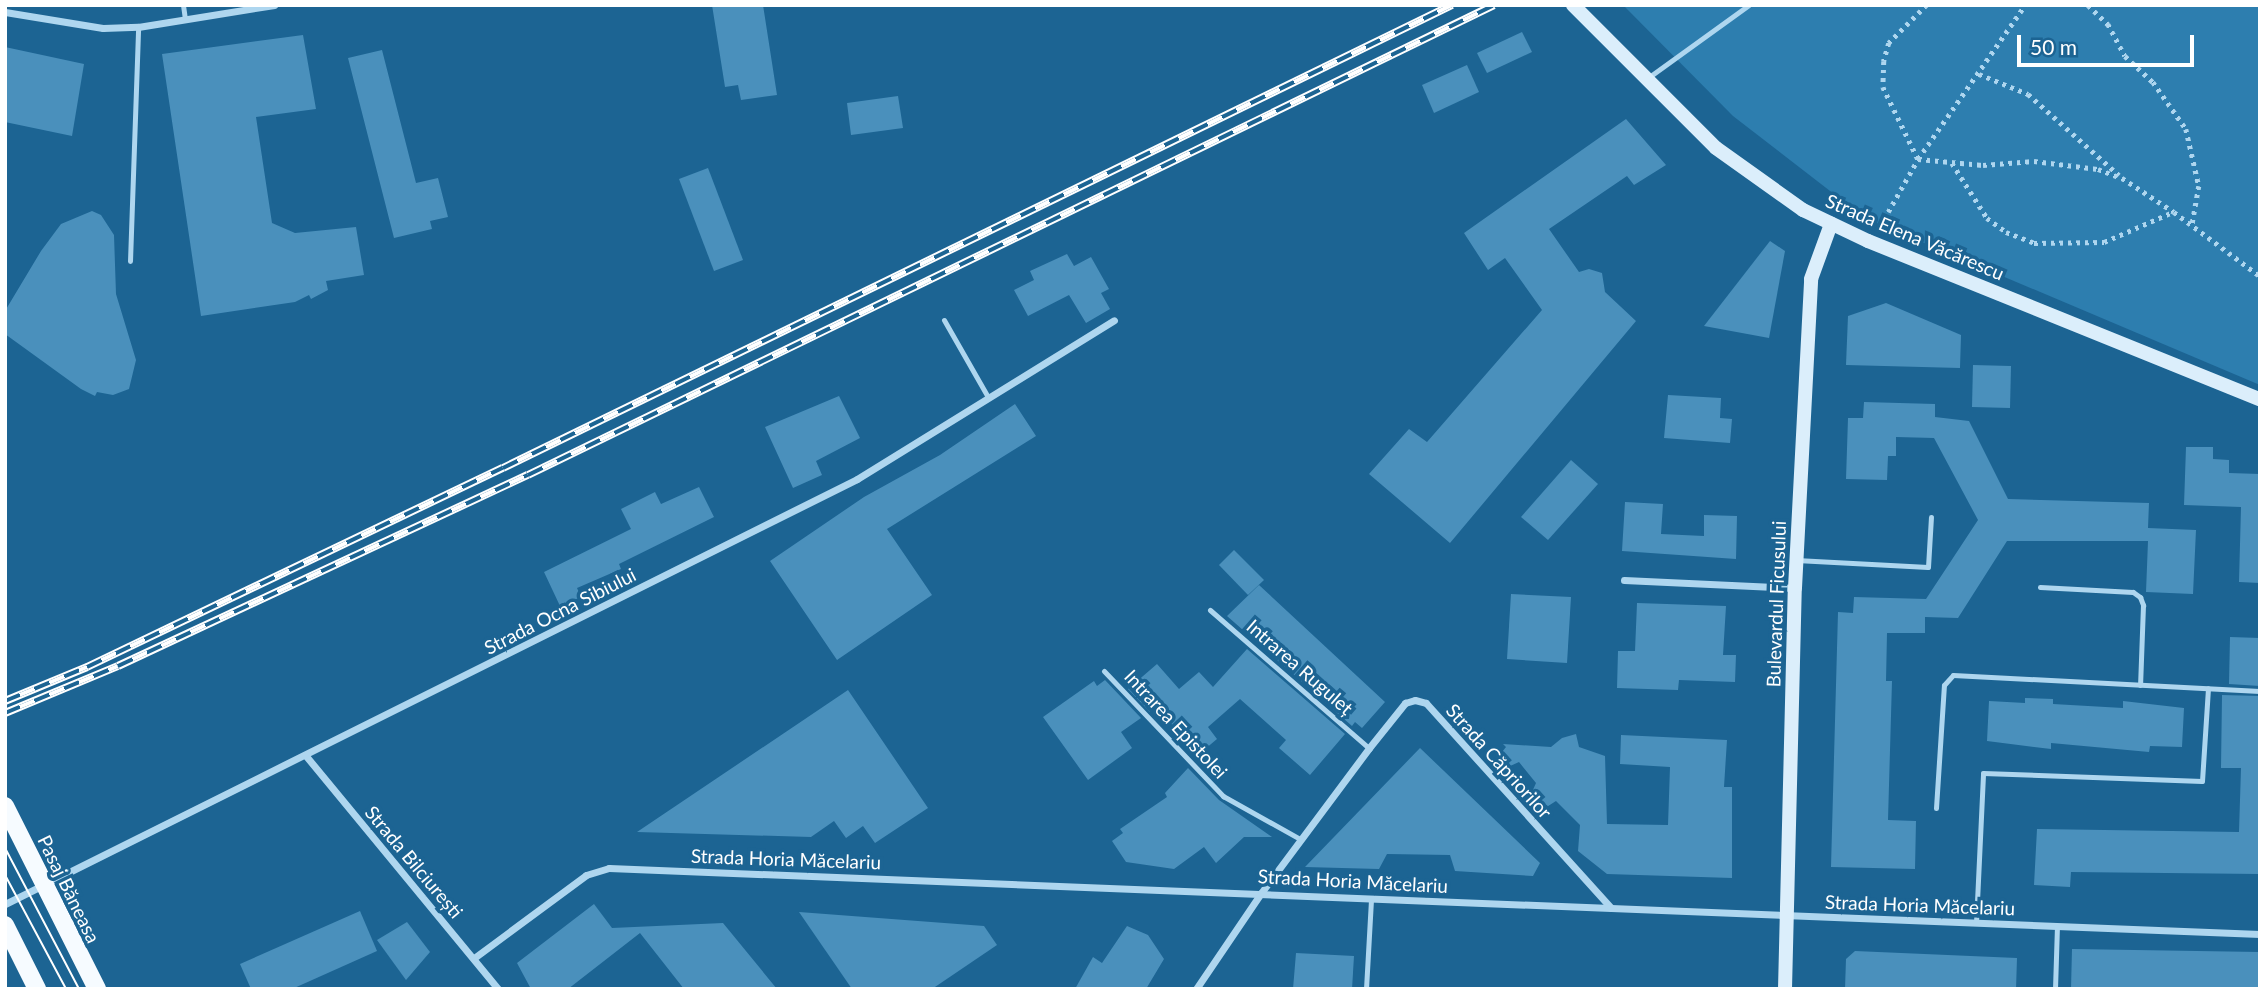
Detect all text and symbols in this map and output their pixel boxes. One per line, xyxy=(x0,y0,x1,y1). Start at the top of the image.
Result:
scale bar xyxy=(2020,21,2197,65)
text: 50 m xyxy=(2030,34,2077,59)
street label: Strada Elena Văcărescu xyxy=(1822,189,2008,285)
street label: Bulevardul Ficusului xyxy=(1762,520,1790,688)
street label: Strada Ocna Sibiului xyxy=(480,563,640,659)
street label: Intrarea Ruguleț xyxy=(1242,615,1358,719)
street label: Intrarea Epistolei xyxy=(1120,665,1232,783)
street label: Strada Căpriorilor xyxy=(1442,699,1556,823)
street label: Strada Bilciurești xyxy=(360,801,468,923)
street label: Pasaj Băneasa xyxy=(33,831,105,947)
street label: Strada Horia Măcelariu xyxy=(690,844,882,874)
street label: Strada Horia Măcelariu xyxy=(1257,865,1449,897)
street label: Strada Horia Măcelariu xyxy=(1824,890,2016,920)

